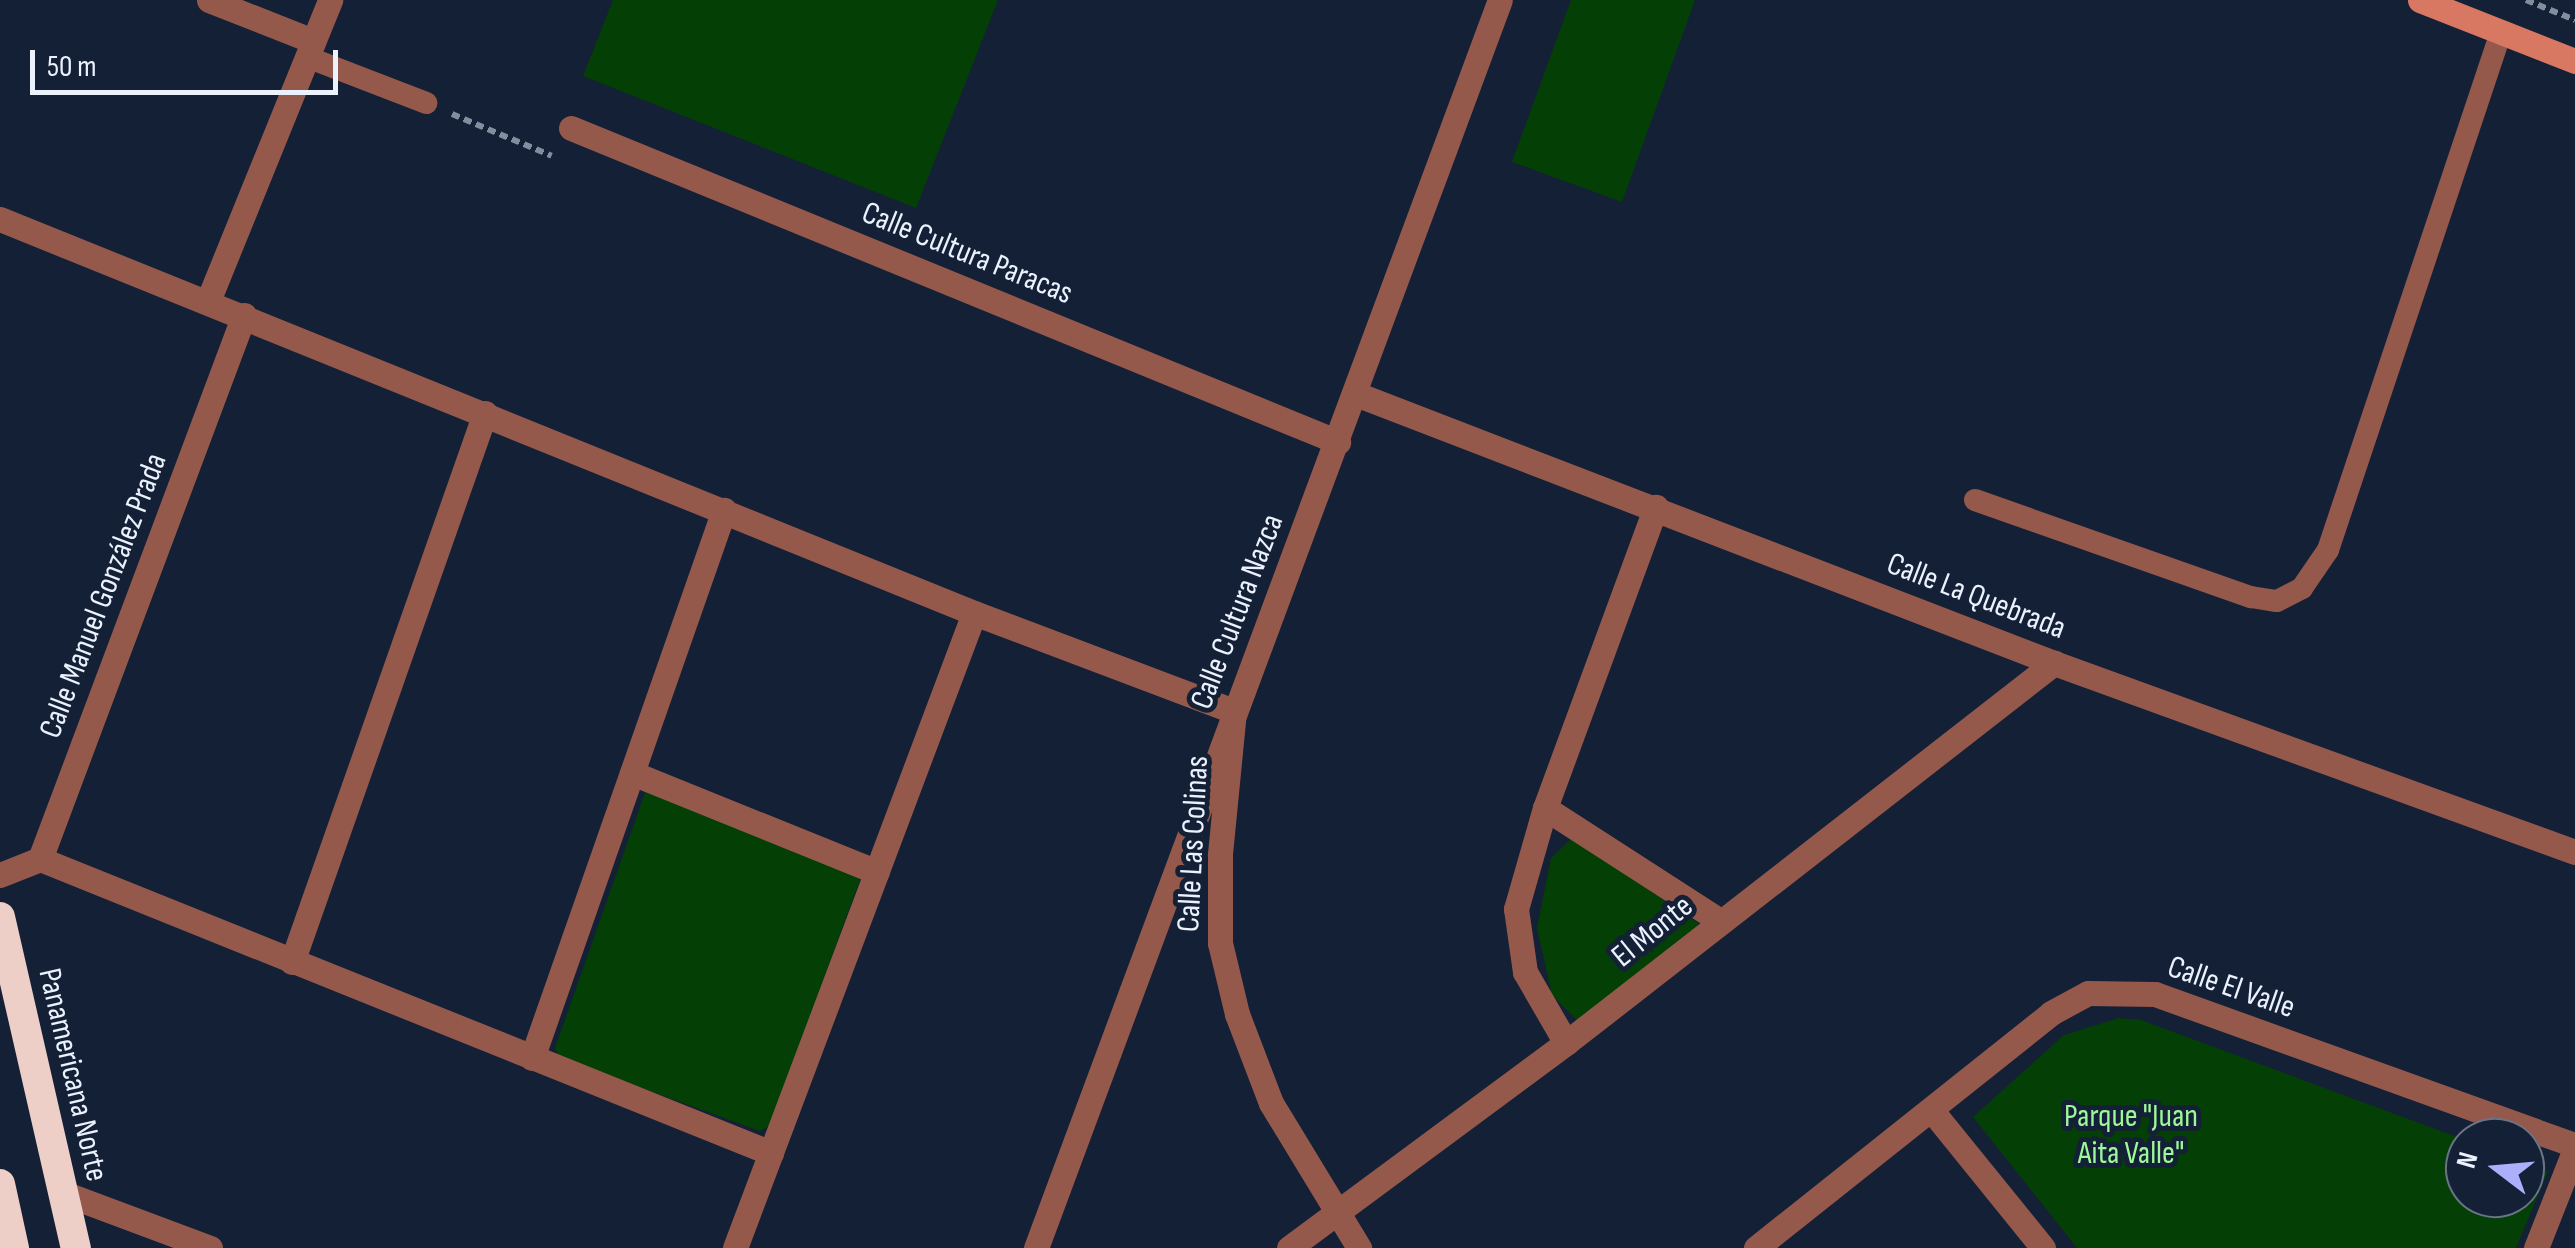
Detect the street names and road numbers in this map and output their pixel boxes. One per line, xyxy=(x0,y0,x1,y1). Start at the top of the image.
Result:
street label: Calle Cultura Paracas xyxy=(856,194,1078,314)
street label: Calle Manuel González Prada xyxy=(32,448,176,744)
street label: Calle Cultura Nazca xyxy=(1183,509,1293,715)
street label: Calle La Quebrada xyxy=(1881,545,2071,649)
street label: Calle Las Colinas xyxy=(1170,755,1218,933)
street label: El Monte xyxy=(1605,888,1701,976)
street label: Calle El Valle xyxy=(2162,948,2300,1028)
street label: Panamericana Norte xyxy=(29,965,115,1185)

